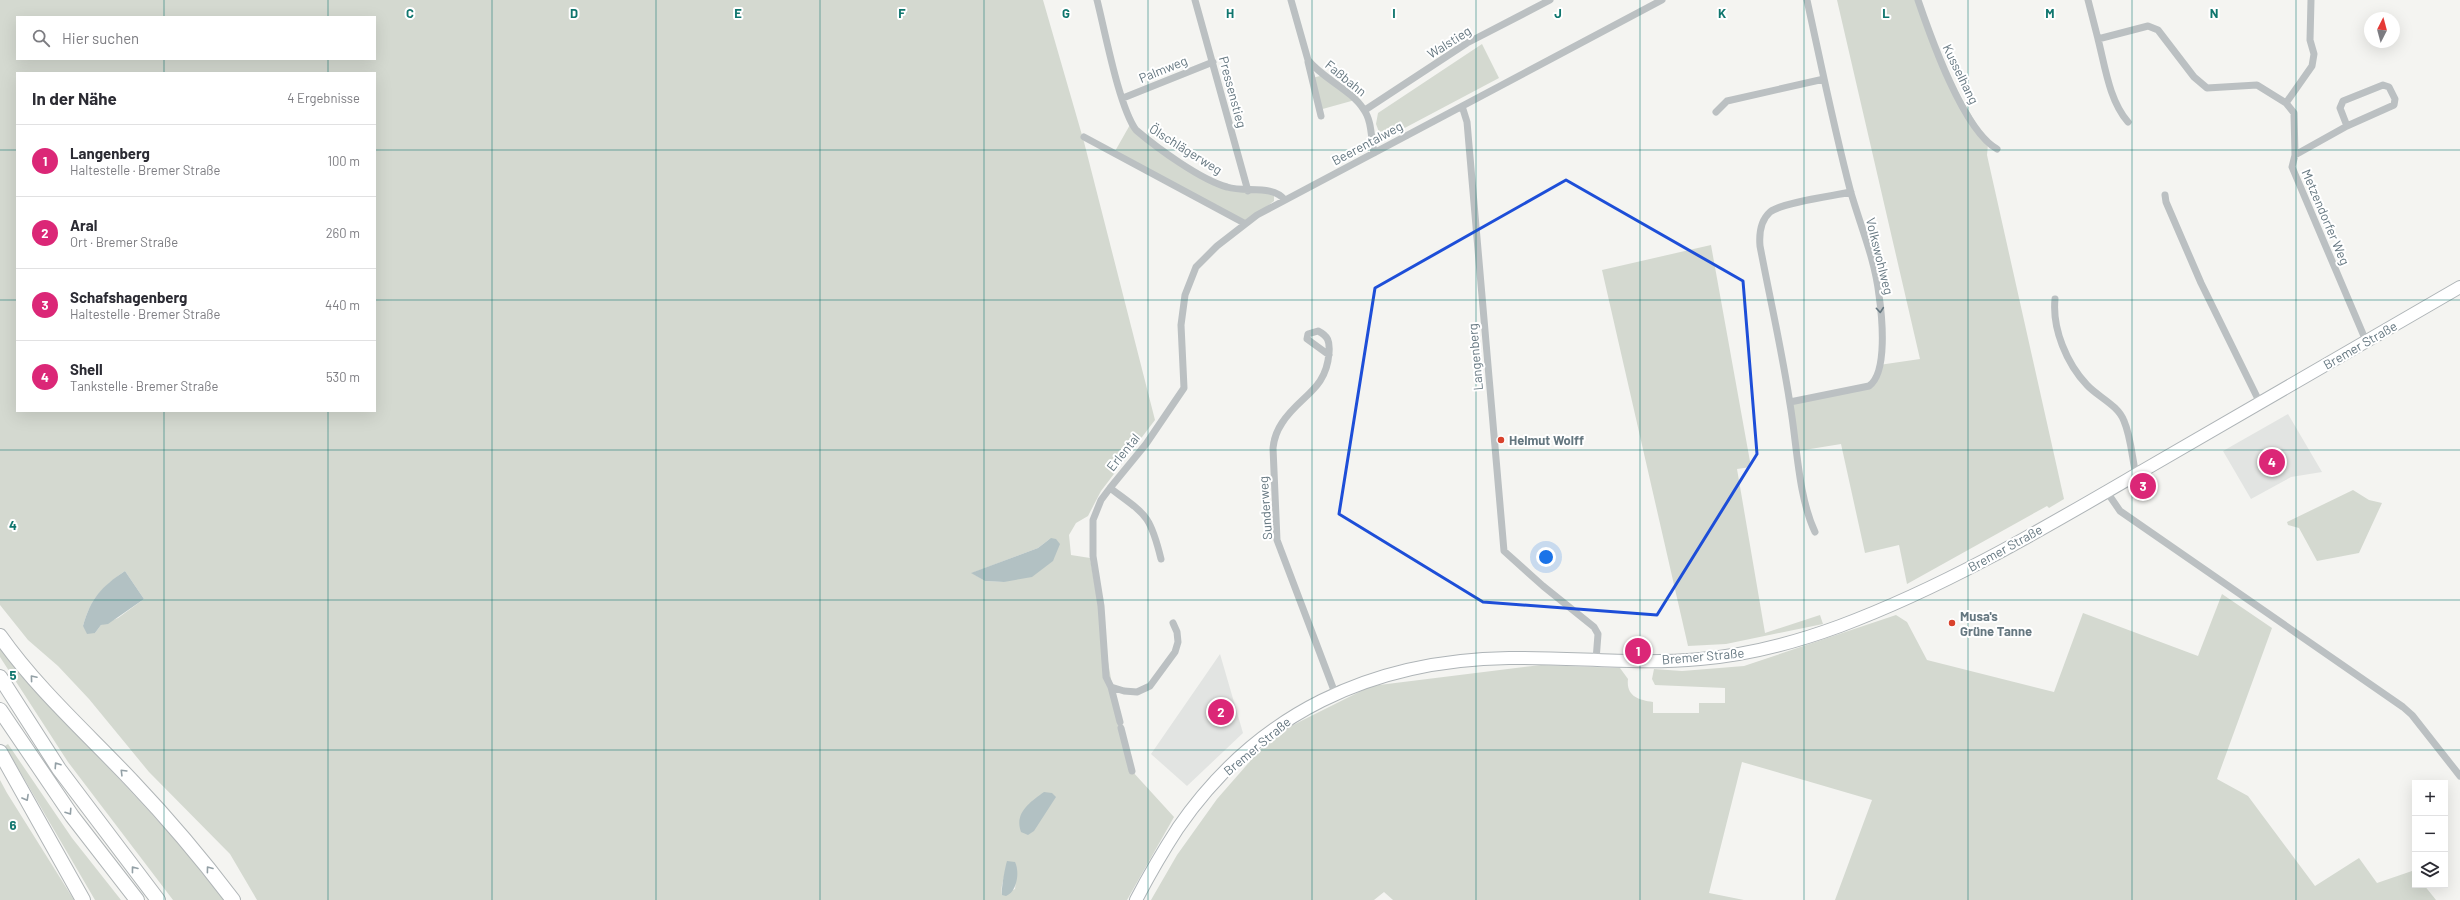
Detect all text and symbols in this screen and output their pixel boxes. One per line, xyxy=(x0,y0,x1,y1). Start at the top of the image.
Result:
text: C xyxy=(406,5,414,21)
text: D xyxy=(570,5,578,21)
text: E xyxy=(734,5,742,21)
text: F xyxy=(898,5,906,21)
text: G xyxy=(1062,5,1070,21)
text: H xyxy=(1226,5,1234,21)
text: I xyxy=(1392,5,1396,21)
text: J xyxy=(1554,5,1562,21)
text: K xyxy=(1718,5,1726,21)
text: L xyxy=(1882,5,1890,21)
text: M xyxy=(2045,5,2055,21)
text: N xyxy=(2210,5,2218,21)
north arrow xyxy=(2364,12,2400,48)
search box xyxy=(16,16,376,60)
street label: Walstieg xyxy=(1424,22,1474,62)
icon: search xyxy=(30,27,52,49)
text: Hier suchen xyxy=(62,29,139,47)
street label: Kusselhang xyxy=(1940,41,1982,107)
street label: Palmweg xyxy=(1136,52,1190,86)
street label: Pressenstieg xyxy=(1216,54,1250,130)
street label: Faßbahn xyxy=(1322,56,1370,100)
text: In der Nähe xyxy=(32,88,117,108)
text: 4 Ergebnisse xyxy=(287,90,360,106)
street label: Beerentalweg xyxy=(1329,118,1405,168)
street label: Ölschlägerweg xyxy=(1147,120,1225,178)
text: Langenberg xyxy=(70,144,150,162)
text: 1 xyxy=(43,153,47,169)
text: 100 m xyxy=(327,153,360,169)
text: Haltestelle · Bremer Straße xyxy=(70,162,221,178)
street label: Metzendorfer Weg xyxy=(2299,167,2353,267)
text: Aral xyxy=(70,216,97,234)
street label: Volkswohlweg xyxy=(1863,216,1897,296)
text: 2 xyxy=(41,225,49,241)
text: 260 m xyxy=(326,225,360,241)
text: Ort · Bremer Straße xyxy=(70,234,178,250)
text: Schafshagenberg xyxy=(70,288,187,306)
text: 3 xyxy=(41,297,49,313)
text: 440 m xyxy=(325,297,360,313)
text: Haltestelle · Bremer Straße xyxy=(70,306,221,322)
one-way arrow xyxy=(1876,307,1885,313)
street label: Bremer Straße xyxy=(2320,317,2400,373)
street label: Langenberg xyxy=(1464,323,1486,391)
text: Shell xyxy=(70,360,103,378)
text: 4 xyxy=(41,369,49,385)
text: 530 m xyxy=(326,369,360,385)
text: Tankstelle · Bremer Straße xyxy=(70,378,218,394)
street label: Erlental xyxy=(1103,430,1143,474)
place label: Helmut Wolff xyxy=(1509,432,1584,448)
marker: Helmut Wolff xyxy=(1496,435,1506,445)
pin: 4 xyxy=(2259,447,2285,477)
pin: 3 xyxy=(2130,471,2156,501)
street label: Sunderweg xyxy=(1255,476,1275,540)
text: 4 xyxy=(9,517,17,533)
street label: Bremer Straße xyxy=(1965,521,2045,575)
your location xyxy=(1536,547,1556,567)
place label: Musa's Grüne Tanne xyxy=(1960,608,2032,639)
marker: Musa's Grüne Tanne xyxy=(1947,618,1957,628)
pin: 1 xyxy=(1625,636,1651,666)
street label: Bremer Straße xyxy=(1661,644,1745,668)
text: 5 xyxy=(9,667,17,683)
one-way arrow xyxy=(31,675,38,683)
pin: 2 xyxy=(1208,697,1234,727)
street label: Bremer Straße xyxy=(1220,713,1294,779)
one-way arrow xyxy=(54,762,62,769)
one-way arrow xyxy=(120,769,128,777)
map controls xyxy=(2412,780,2448,888)
button: + xyxy=(2412,780,2448,816)
one-way arrow xyxy=(21,794,28,802)
one-way arrow xyxy=(64,807,71,814)
button: − xyxy=(2412,816,2448,852)
text: 6 xyxy=(10,817,17,833)
button: layers xyxy=(2412,852,2448,888)
one-way arrow xyxy=(207,866,214,873)
one-way arrow xyxy=(132,867,139,874)

